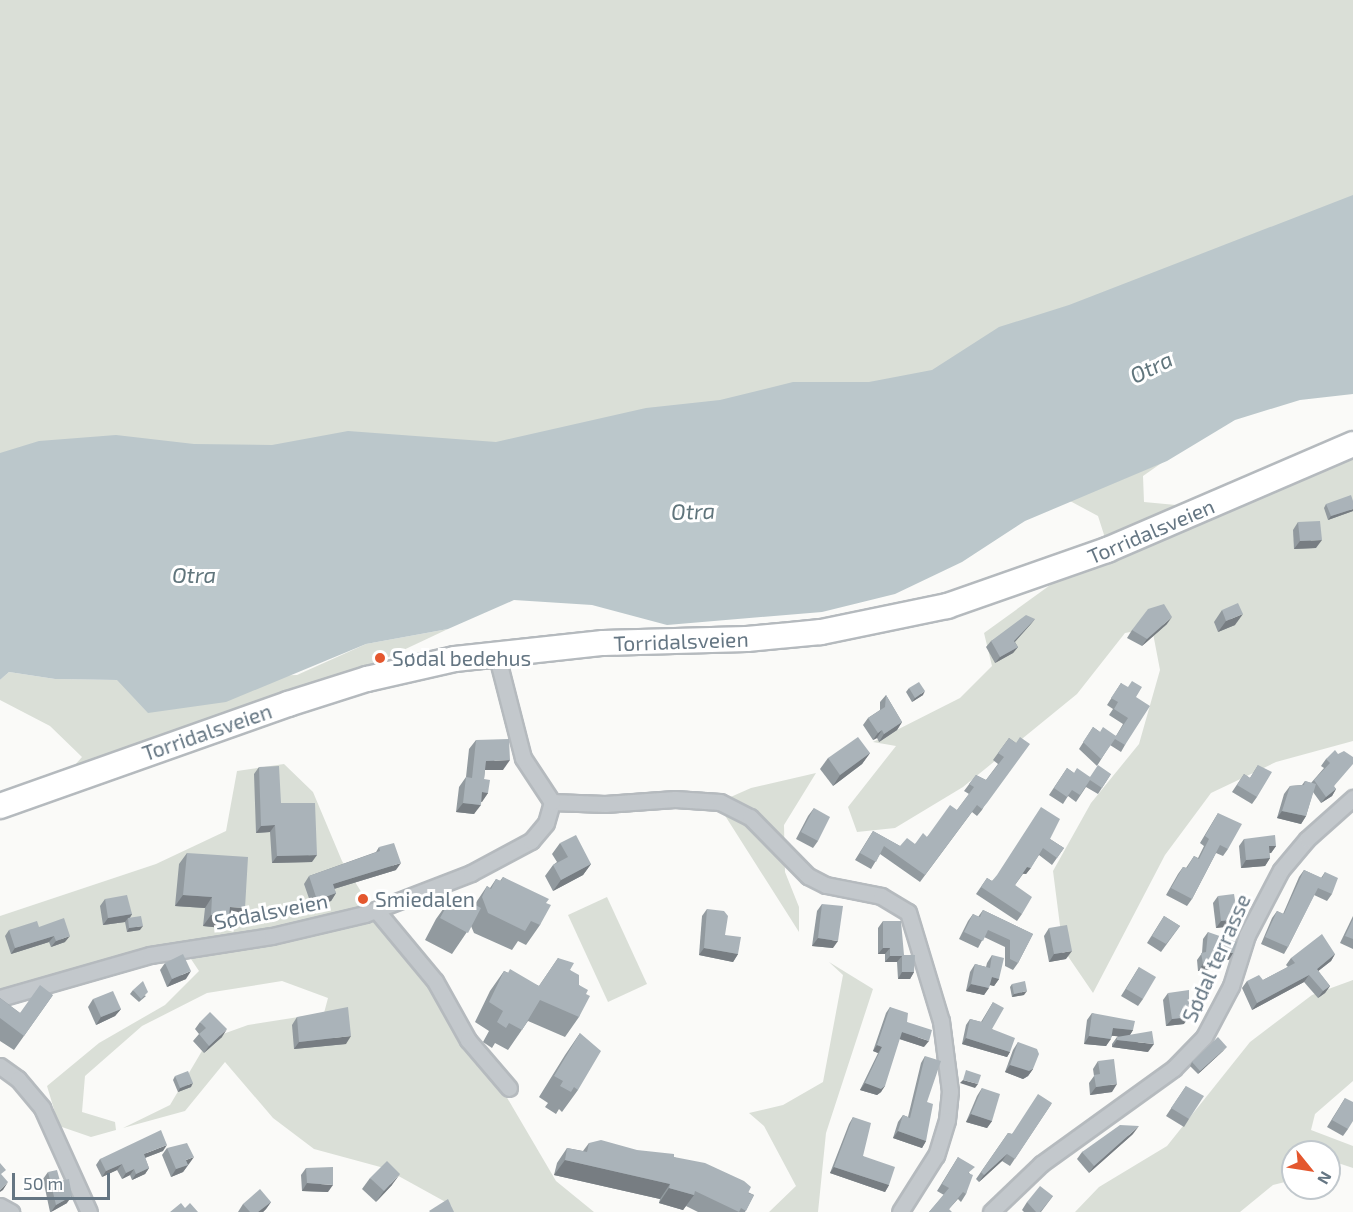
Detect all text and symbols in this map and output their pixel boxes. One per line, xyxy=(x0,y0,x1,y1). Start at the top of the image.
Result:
water label: Otra xyxy=(1125,345,1177,389)
street label: Torridalsveien xyxy=(1084,493,1218,569)
water label: Otra xyxy=(671,497,715,525)
water label: Otra xyxy=(172,562,216,588)
street label: Torridalsveien xyxy=(613,626,749,656)
place label: Sødal bedehus xyxy=(392,645,532,671)
marker: Sødal bedehus xyxy=(373,651,387,665)
street label: Torridalsveien xyxy=(139,698,275,766)
place label: Smiedalen xyxy=(375,886,475,912)
street label: Sødalsveien xyxy=(212,888,330,934)
street label: Sødal terrasse xyxy=(1176,890,1256,1026)
marker: Smiedalen xyxy=(356,892,370,906)
north arrow xyxy=(1281,1140,1341,1200)
scale bar xyxy=(15,1161,112,1199)
text: N xyxy=(1314,1168,1336,1188)
text: 50 m xyxy=(23,1172,63,1194)

